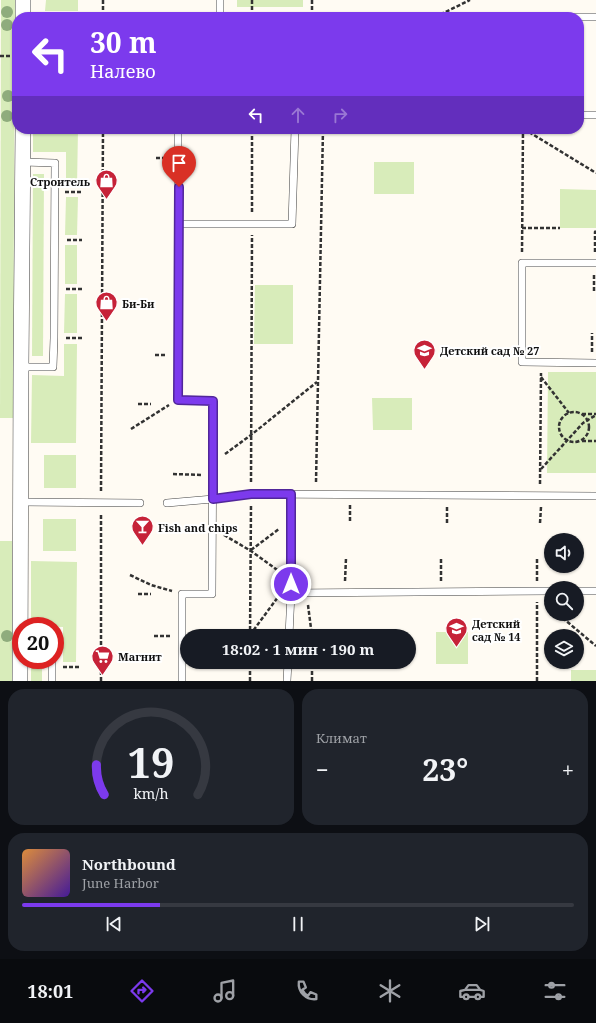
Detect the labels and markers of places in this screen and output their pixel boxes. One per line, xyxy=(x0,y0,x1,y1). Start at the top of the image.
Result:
pin xyxy=(162,146,196,187)
shop icon: Строитель xyxy=(93,168,119,201)
place label: Строитель xyxy=(30,174,91,189)
shop icon: Би-Би xyxy=(93,290,119,323)
place label: Би-Би xyxy=(122,296,155,311)
school or university icon: Детский сад № 27 xyxy=(411,337,437,370)
place label: Детский сад № 27 xyxy=(440,343,540,358)
bar icon: Fish and chips xyxy=(130,514,156,547)
place label: Fish and chips xyxy=(158,520,238,535)
school or university icon: Детский сад № 14 xyxy=(443,616,469,649)
place label: Детский сад № 14 xyxy=(472,616,521,644)
supermarket icon: Магнит xyxy=(90,643,116,676)
place label: Магнит xyxy=(118,649,162,664)

